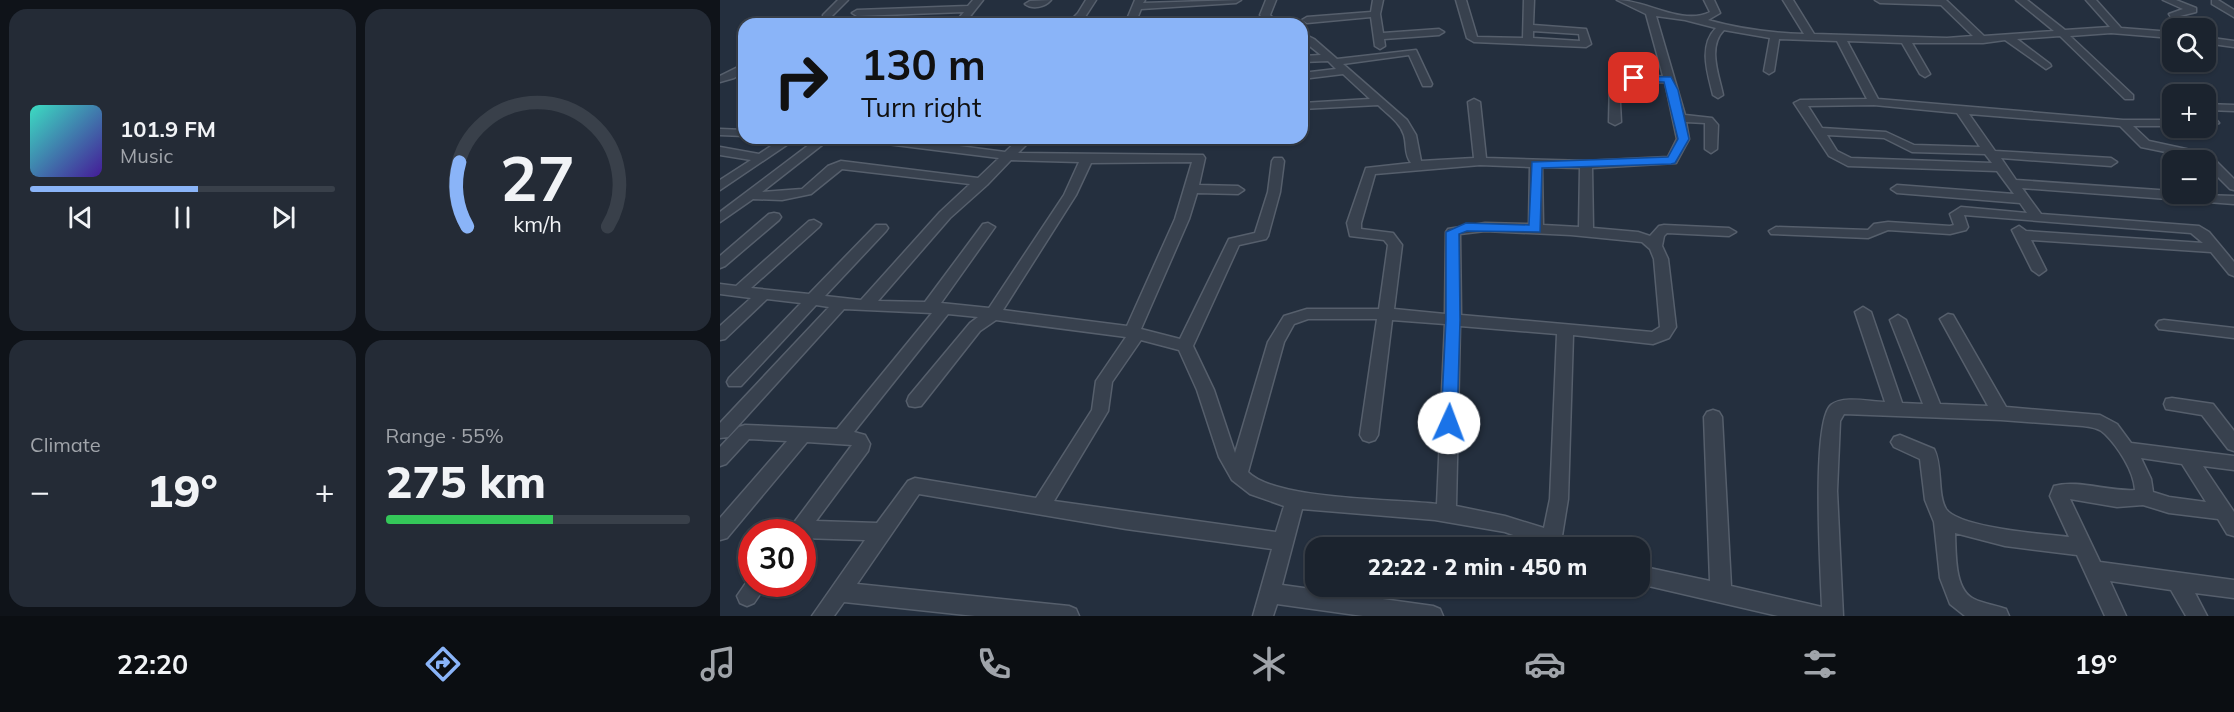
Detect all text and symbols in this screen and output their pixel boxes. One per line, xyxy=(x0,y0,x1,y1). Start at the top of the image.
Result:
map controls xyxy=(2162,18,2216,204)
button: search xyxy=(2162,18,2216,72)
text: 130 m xyxy=(861,38,986,91)
icon: right xyxy=(762,42,840,120)
pin xyxy=(1608,52,1659,103)
icon: arrive xyxy=(1617,61,1650,94)
button: + xyxy=(2162,84,2216,138)
text: Turn right xyxy=(861,90,981,124)
text: 101.9 FM xyxy=(120,115,216,143)
text: 27 xyxy=(500,138,575,217)
text: Music xyxy=(120,143,173,168)
button: − xyxy=(2162,150,2216,204)
icon: previous xyxy=(64,201,97,234)
icon: pause xyxy=(166,201,199,234)
icon: next xyxy=(267,201,300,234)
text: km/h xyxy=(513,210,562,237)
position arrow xyxy=(1417,391,1481,455)
text: Range · 55% xyxy=(386,423,504,448)
text: Climate xyxy=(30,432,101,457)
text: 275 km xyxy=(386,453,546,509)
text: 19° xyxy=(147,462,218,518)
text: − xyxy=(30,470,50,511)
text: + xyxy=(315,470,335,511)
speed limit sign: 30 xyxy=(738,519,816,597)
text: 22:22 · 2 min · 450 m xyxy=(1368,553,1587,581)
icon: directions xyxy=(422,643,464,685)
icon: music xyxy=(697,643,739,685)
icon: phone xyxy=(973,643,1015,685)
icon: climate xyxy=(1248,643,1290,685)
icon: car xyxy=(1524,643,1566,685)
icon: filters xyxy=(1799,643,1841,685)
text: 22:20 xyxy=(117,647,188,681)
text: 19° xyxy=(2075,647,2117,681)

